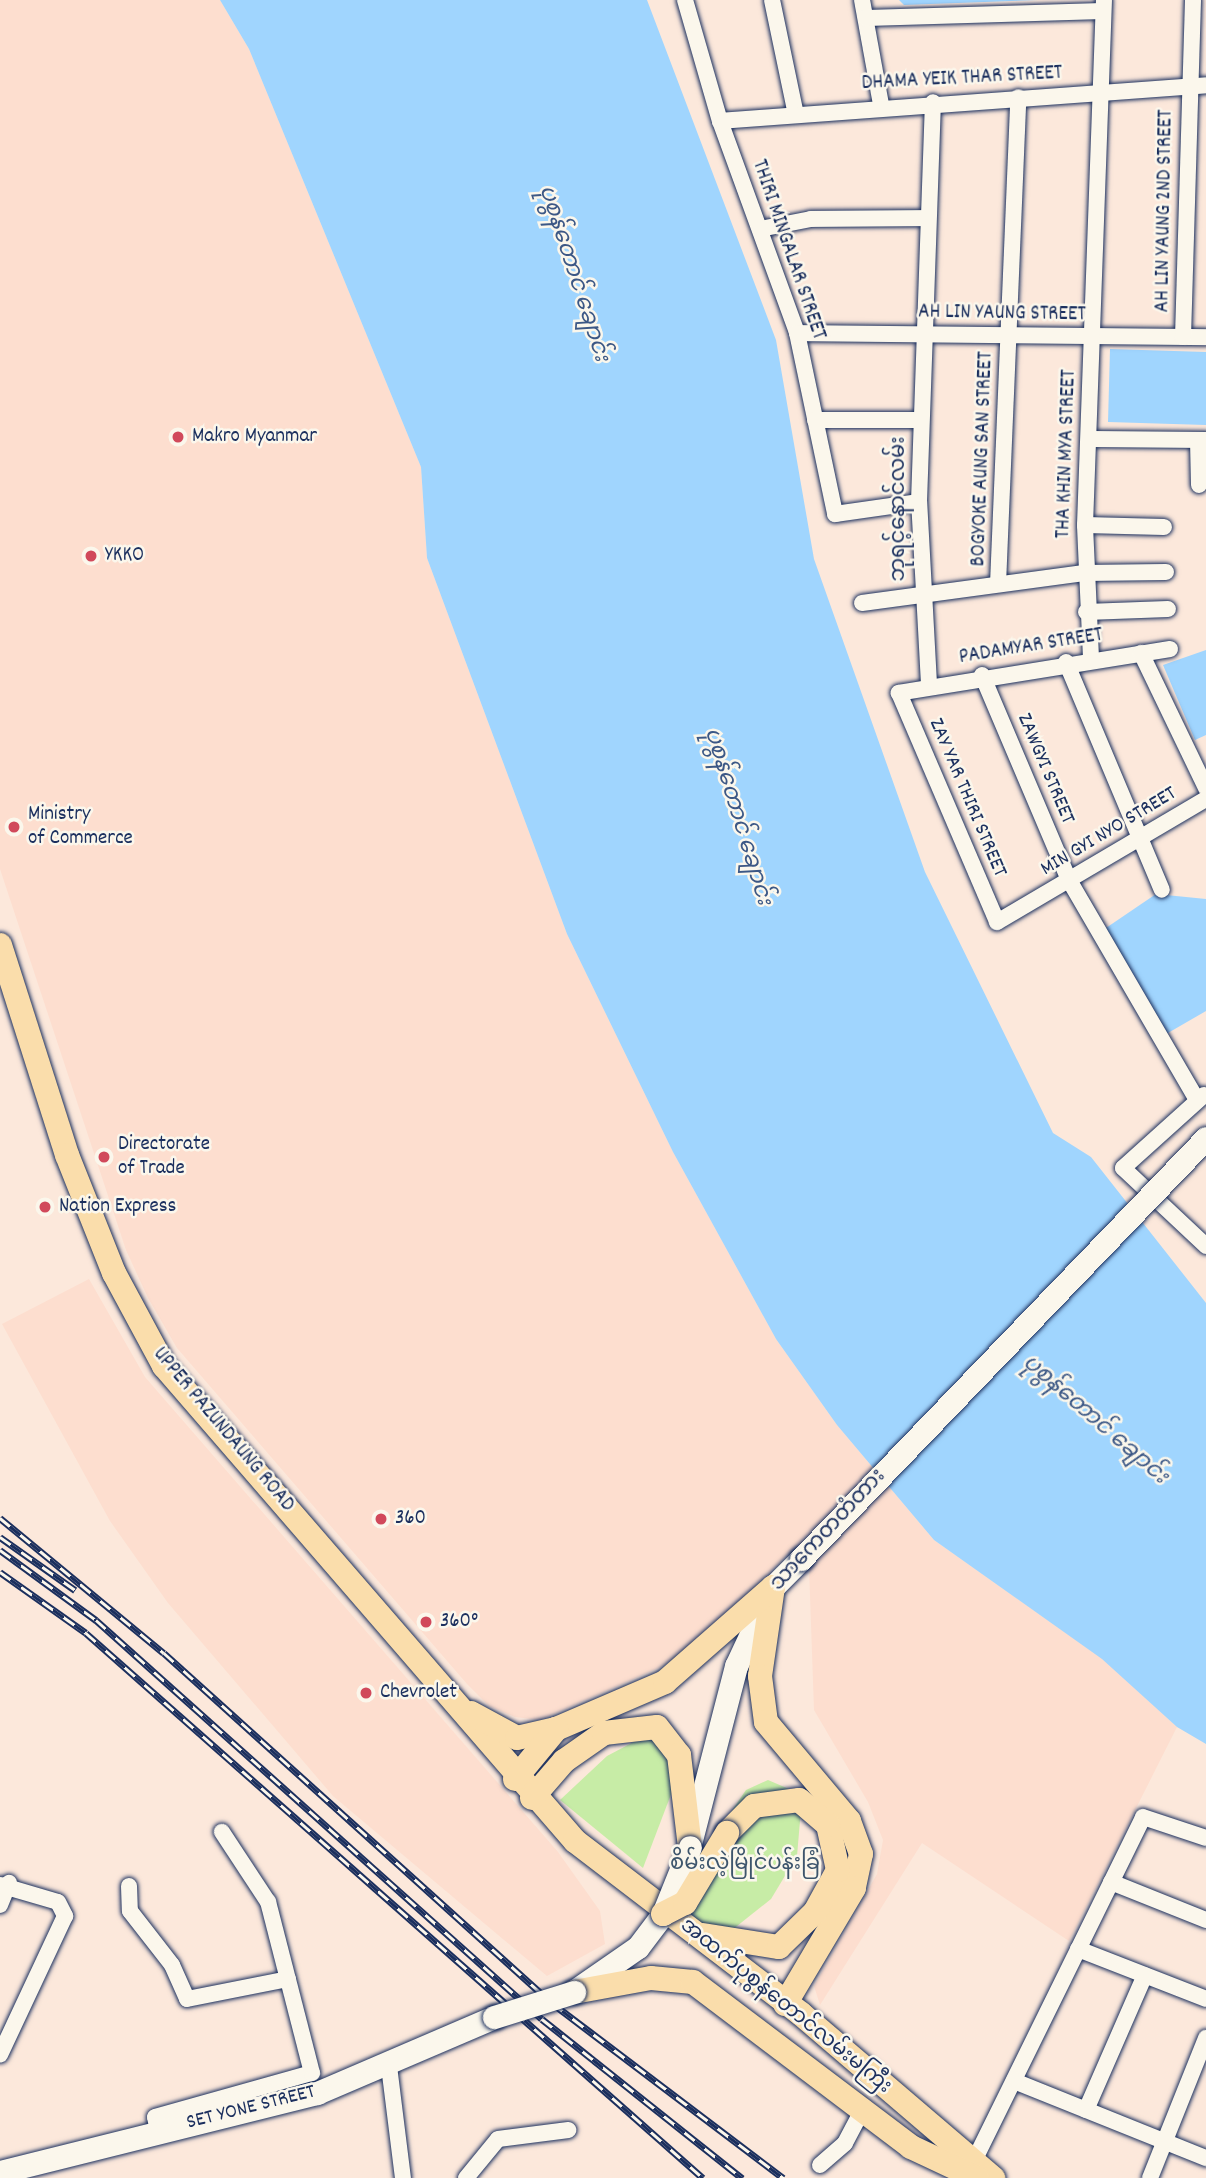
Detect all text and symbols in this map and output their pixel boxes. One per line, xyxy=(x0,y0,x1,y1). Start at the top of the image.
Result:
street label: DHAMA YEIK THAR STREET xyxy=(861,61,1063,97)
street label: AH LIN YAUNG 2ND STREET xyxy=(1151,109,1179,313)
street label: THIRI MINGALAR STREET xyxy=(745,157,831,343)
water label: ပုစွန်တောင် ချောင်း xyxy=(530,182,614,366)
street label: AH LIN YAUNG STREET xyxy=(918,300,1086,328)
street label: BOGYOKE AUNG SAN STREET xyxy=(967,351,999,567)
street label: THA KHIN MYA STREET xyxy=(1051,369,1083,539)
place label: Makro Myanmar xyxy=(192,424,317,450)
marker: Makro Myanmar xyxy=(170,429,186,445)
street label: ဘုရင့်နောင်လမ်း xyxy=(887,437,913,581)
place label: YKKO xyxy=(105,543,144,569)
marker: YKKO xyxy=(83,548,99,564)
street label: PADAMYAR STREET xyxy=(957,623,1105,671)
street label: ZAWGYI STREET xyxy=(1010,710,1080,828)
street label: ZAY YAR THIRI STREET xyxy=(922,715,1012,881)
water label: ပုစွန်တောင် ချောင်း xyxy=(696,725,776,909)
street label: MIN GYI NYO STREET xyxy=(1037,782,1181,882)
place label: Ministry of Commerce xyxy=(28,802,133,852)
marker: Ministry of Commerce xyxy=(6,819,22,835)
place label: Directorate of Trade xyxy=(118,1132,210,1182)
marker: Directorate of Trade xyxy=(96,1149,112,1165)
place label: Nation Express xyxy=(59,1194,176,1220)
marker: Nation Express xyxy=(37,1199,53,1215)
street label: UPPER PAZUNDAUNG ROAD xyxy=(147,1342,299,1518)
water label: ပုစွန်တောင် ချောင်း xyxy=(1016,1350,1172,1492)
street label: သာကေတတံတား xyxy=(766,1465,892,1597)
place label: 360 xyxy=(395,1506,426,1532)
marker: 360 xyxy=(373,1511,389,1527)
place label: 360° xyxy=(440,1609,478,1635)
marker: 360° xyxy=(418,1614,434,1630)
place label: Chevrolet xyxy=(380,1680,457,1706)
marker: Chevrolet xyxy=(358,1685,374,1701)
park label: စိမ်းလဲ့မြိုင်ပန်းခြံ xyxy=(670,1852,820,1878)
street label: အထက်ပုစွန်တောင်လမ်းမကြီး xyxy=(674,1914,896,2100)
street label: SET YONE STREET xyxy=(184,2080,318,2136)

